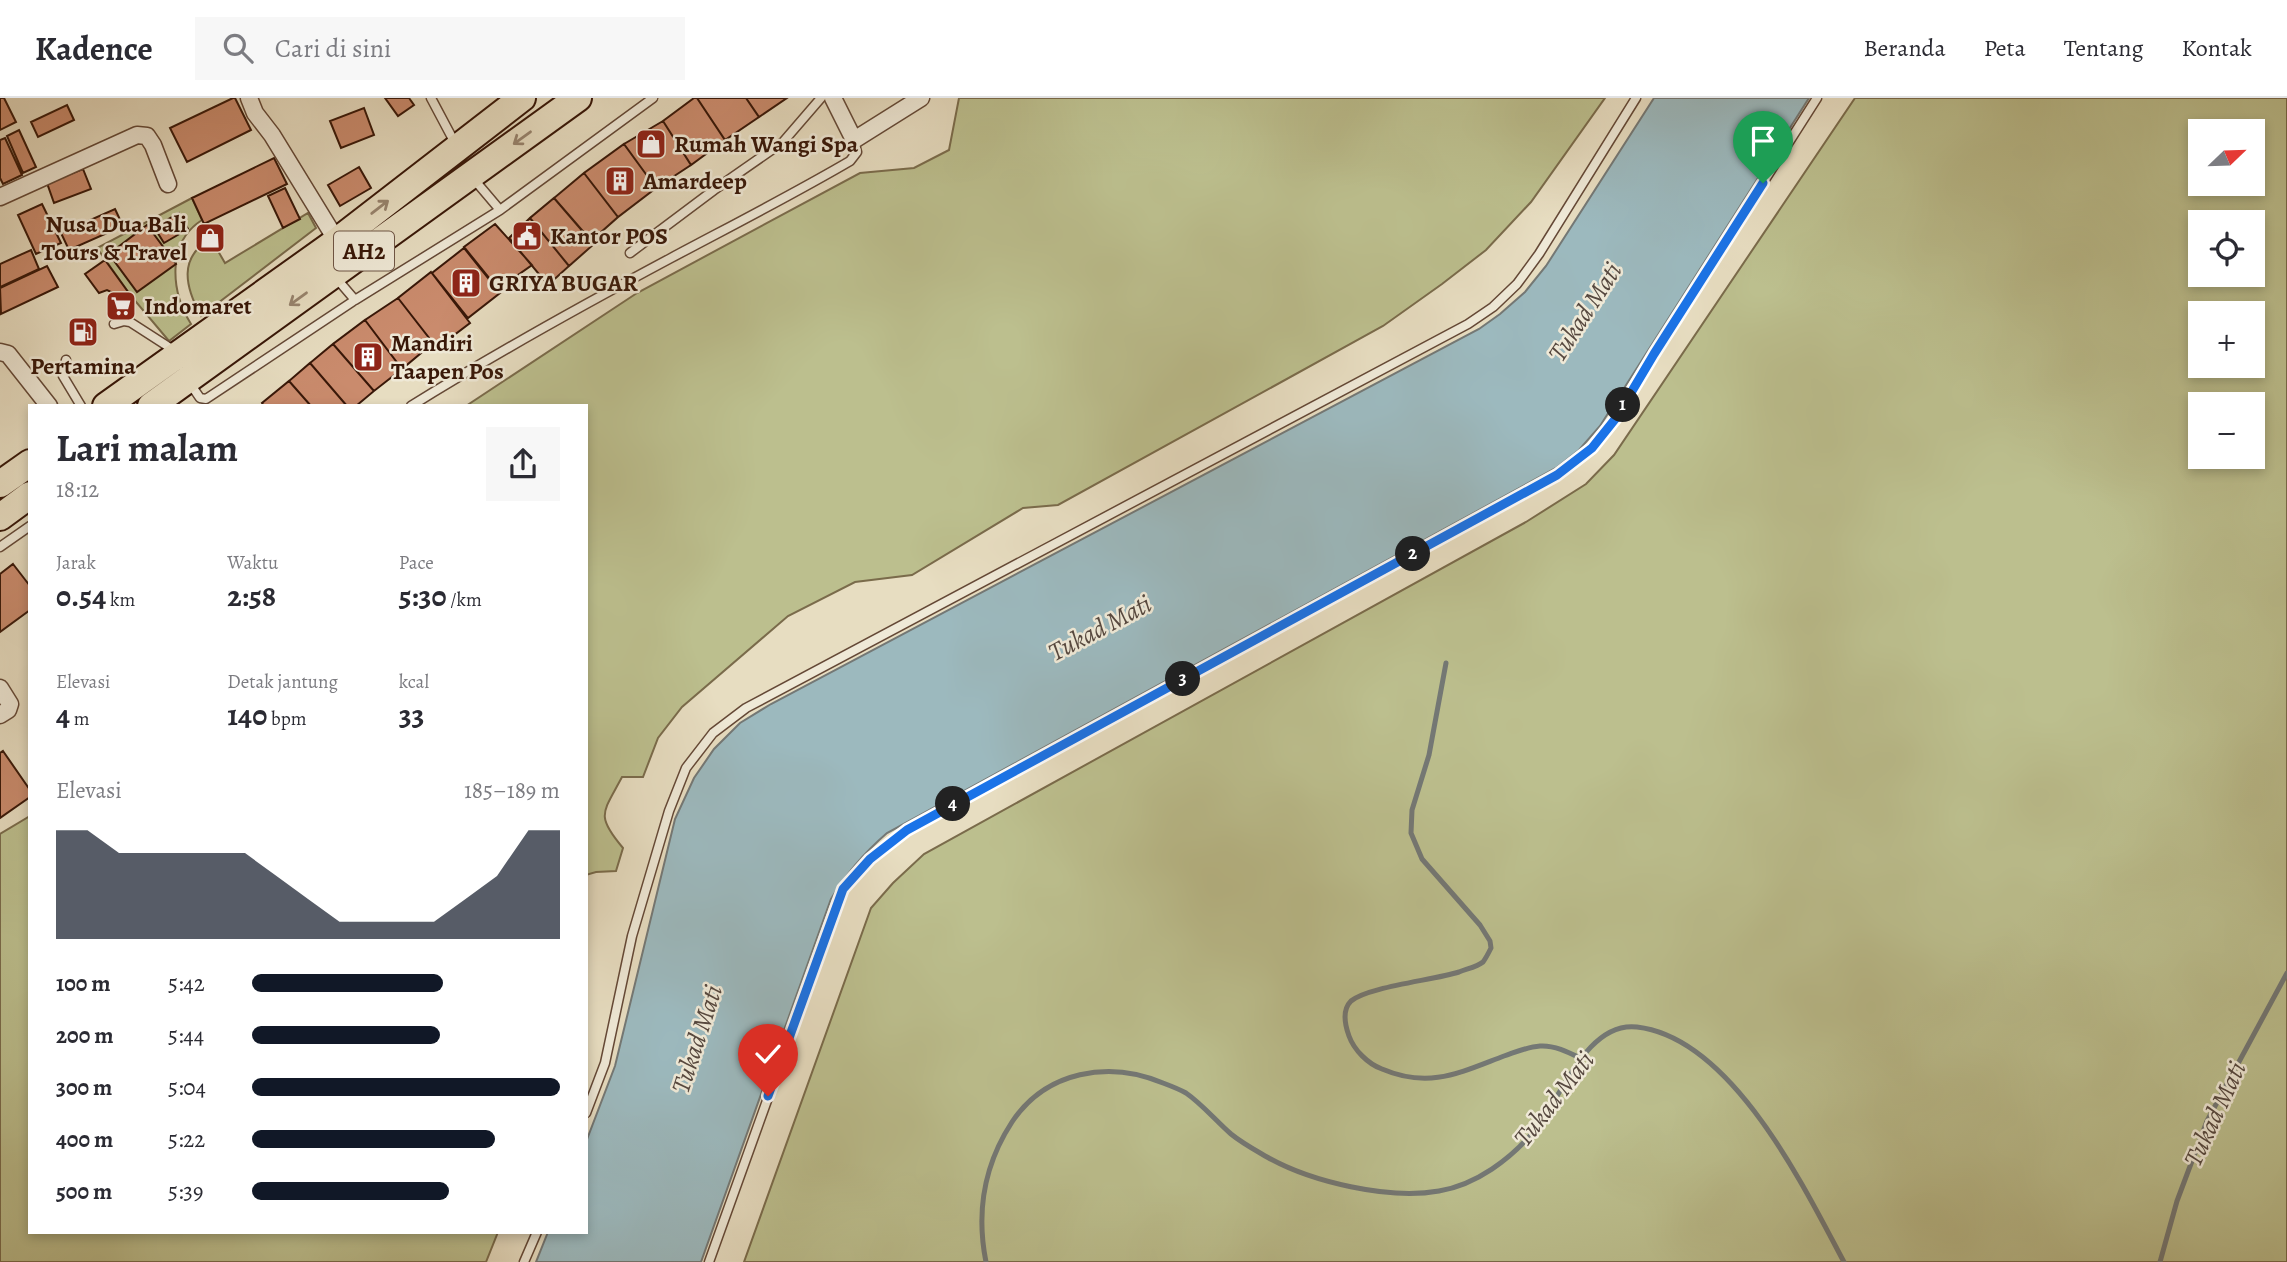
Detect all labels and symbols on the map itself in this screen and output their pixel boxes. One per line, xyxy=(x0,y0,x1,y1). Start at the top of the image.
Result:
pin xyxy=(1733,111,1793,183)
north arrow xyxy=(2188,119,2264,196)
shop icon: Rumah Wangi Spa xyxy=(634,127,668,161)
place label: Rumah Wangi Spa xyxy=(674,128,859,160)
one-way arrow xyxy=(513,131,532,145)
building icon: Amardeep xyxy=(603,164,637,198)
place label: Amardeep xyxy=(642,165,747,197)
one-way arrow xyxy=(370,200,388,215)
place label: Nusa Dua Bali Tours & Travel xyxy=(41,208,188,268)
public building icon: Kantor POS xyxy=(510,219,544,253)
place label: Kantor POS xyxy=(550,220,668,252)
shop icon: Nusa Dua Bali Tours & Travel xyxy=(193,221,227,255)
road number: AH2 xyxy=(334,232,394,270)
water label: Tukad Mati xyxy=(1540,255,1630,368)
building icon: GRIYA BUGAR xyxy=(449,266,483,300)
place label: GRIYA BUGAR xyxy=(489,267,638,299)
supermarket icon: Indomaret xyxy=(104,289,138,323)
place label: Indomaret xyxy=(144,290,252,322)
one-way arrow xyxy=(289,292,308,306)
fuel station icon: Pertamina xyxy=(66,315,100,349)
place label: Mandiri Taapen Pos xyxy=(391,327,504,387)
building icon: Mandiri Taapen Pos xyxy=(351,340,385,374)
place label: Pertamina xyxy=(30,350,136,382)
pin: 1 xyxy=(1606,388,1640,422)
pin: 2 xyxy=(1396,536,1430,572)
water label: Tukad Mati xyxy=(1042,586,1158,670)
pin: 3 xyxy=(1166,662,1200,696)
pin: 4 xyxy=(936,786,970,822)
water label: Tukad Mati xyxy=(663,980,731,1098)
pin xyxy=(738,1024,798,1096)
water label: Tukad Mati xyxy=(1506,1044,1602,1154)
water label: Tukad Mati xyxy=(2175,1056,2255,1172)

